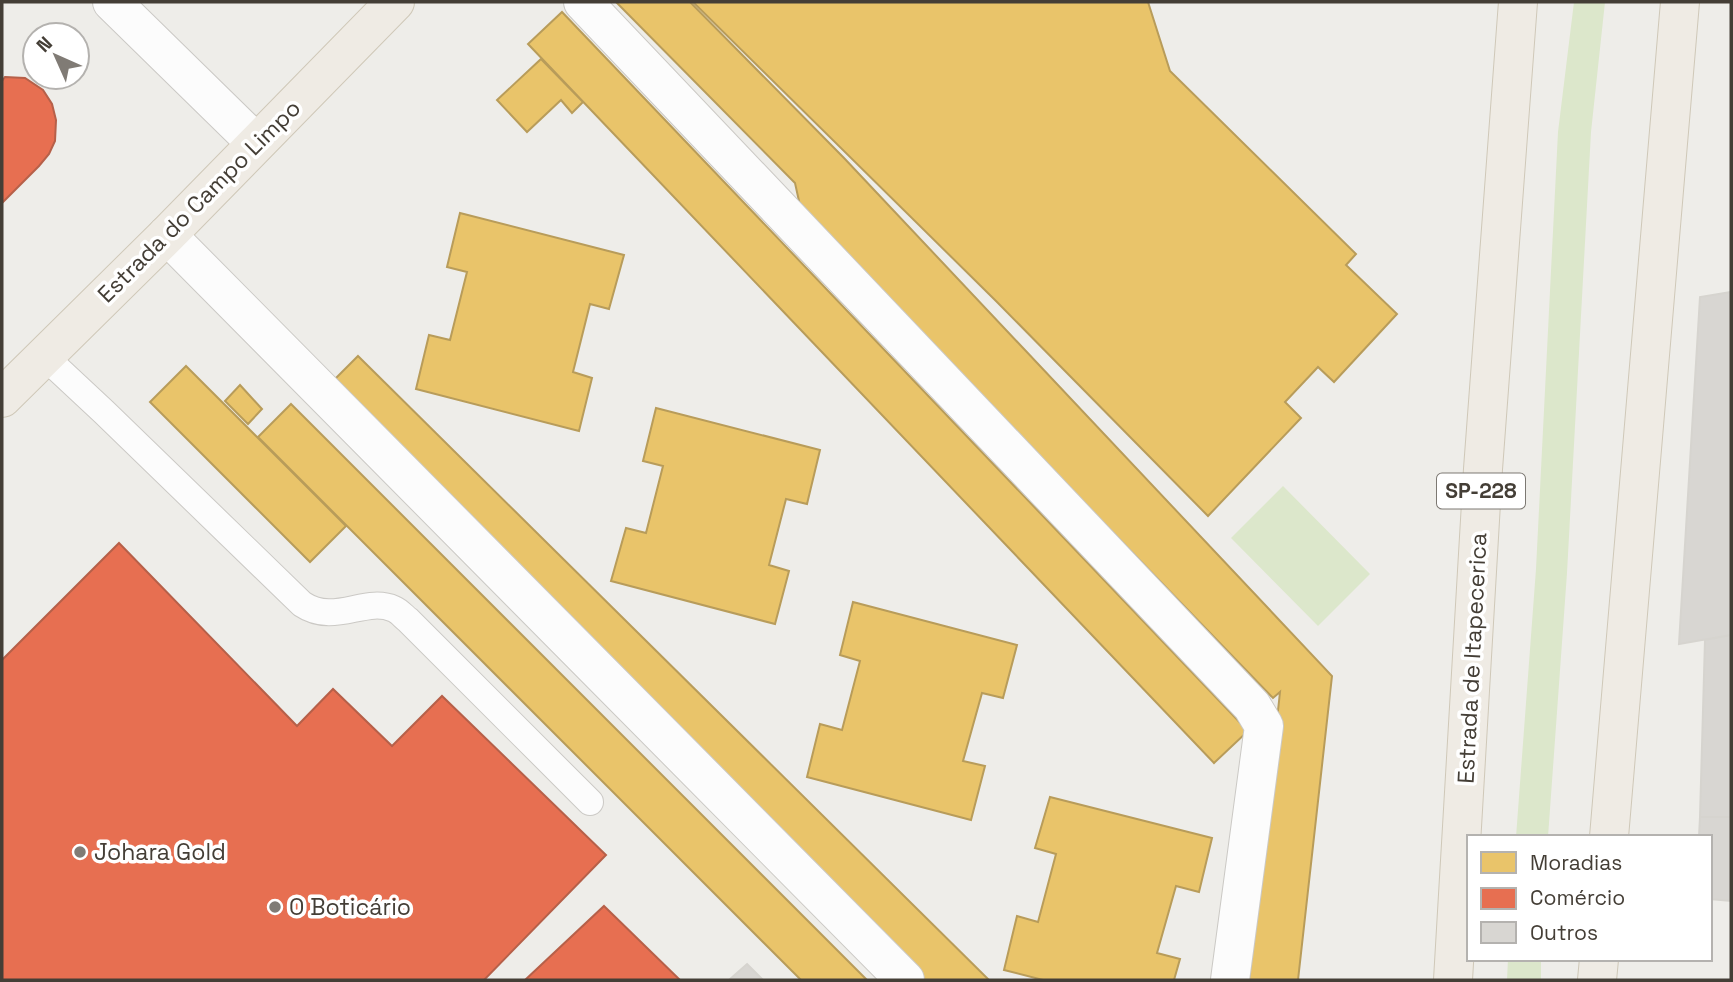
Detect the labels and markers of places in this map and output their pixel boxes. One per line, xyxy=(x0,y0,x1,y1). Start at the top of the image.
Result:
place label: Johara Gold xyxy=(94,837,226,867)
marker: Johara Gold xyxy=(72,844,88,860)
place label: O Boticário xyxy=(289,892,411,922)
marker: O Boticário xyxy=(267,899,283,915)

